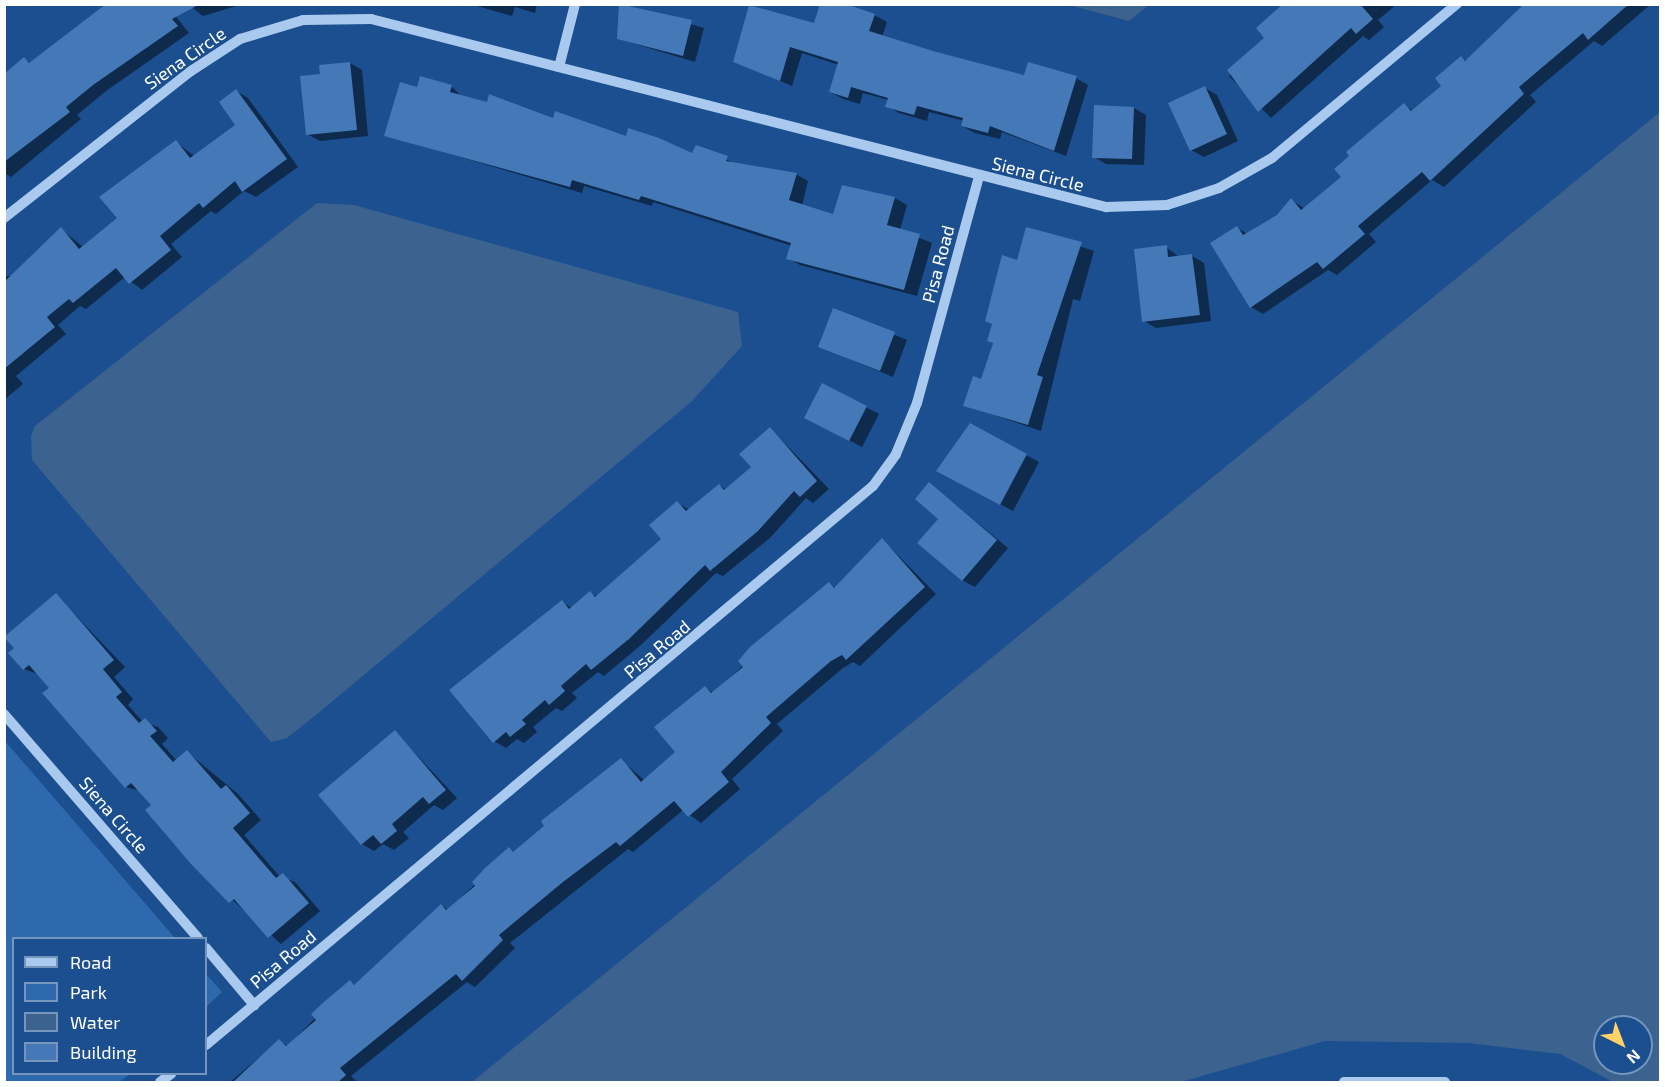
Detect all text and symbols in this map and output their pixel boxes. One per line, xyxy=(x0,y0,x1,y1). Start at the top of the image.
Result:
street label: Siena Circle xyxy=(140,22,230,94)
street label: Siena Circle xyxy=(990,152,1086,196)
street label: Pisa Road xyxy=(917,223,959,305)
street label: Pisa Road xyxy=(620,615,694,683)
street label: Siena Circle xyxy=(75,772,153,858)
street label: Pisa Road xyxy=(246,925,320,993)
legend xyxy=(12,937,207,1075)
text: Road xyxy=(70,951,111,973)
text: Park xyxy=(70,981,107,1003)
text: Water xyxy=(70,1011,120,1033)
north arrow xyxy=(1593,1015,1653,1075)
text: Building xyxy=(70,1041,137,1063)
text: N xyxy=(1623,1046,1645,1068)

